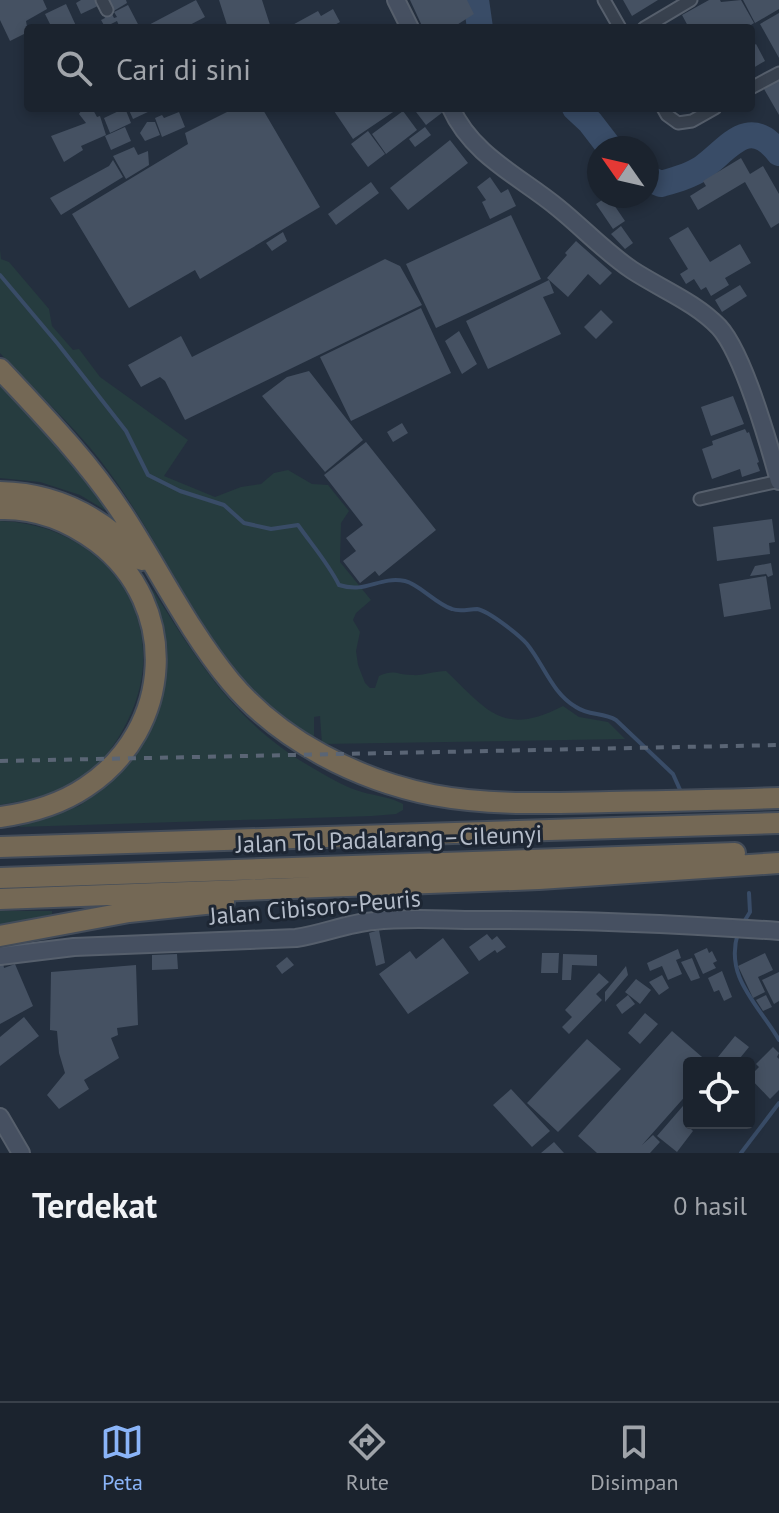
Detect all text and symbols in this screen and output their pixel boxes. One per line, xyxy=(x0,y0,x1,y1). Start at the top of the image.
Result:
search box xyxy=(24,24,755,112)
icon: search xyxy=(52,46,96,90)
text: Cari di sini xyxy=(116,49,251,88)
north arrow xyxy=(587,136,659,208)
street label: Jalan Tol Padalarang–Cileunyi xyxy=(234,818,543,860)
street label: Jalan Cibisoro-Peuris xyxy=(207,882,422,932)
map controls xyxy=(683,1057,755,1129)
button: locate xyxy=(683,1057,755,1129)
text: Terdekat xyxy=(32,1183,157,1227)
text: 0 hasil xyxy=(673,1189,747,1222)
tab: Peta xyxy=(100,1420,144,1496)
tab: Rute xyxy=(345,1420,389,1496)
tab: Disimpan xyxy=(590,1420,679,1496)

